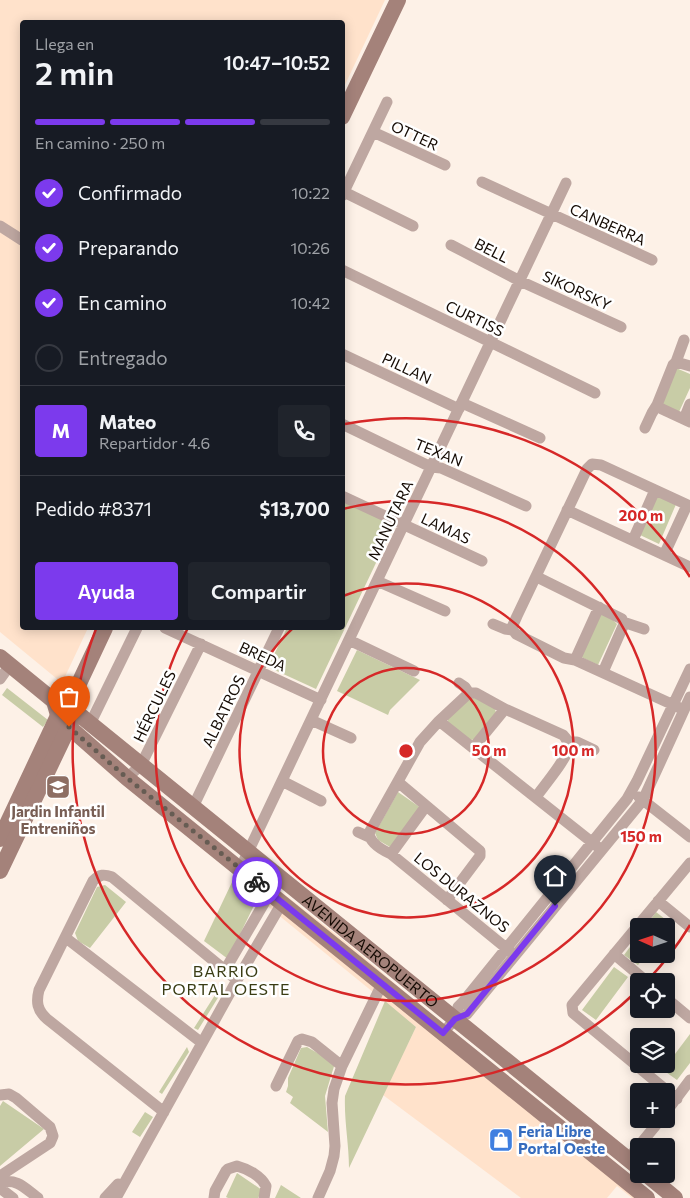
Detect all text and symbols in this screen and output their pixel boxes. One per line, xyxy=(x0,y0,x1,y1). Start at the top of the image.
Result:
text: Llega en xyxy=(35,34,94,53)
text: 10:47–10:52 xyxy=(224,51,330,74)
text: 2 min xyxy=(35,52,114,92)
street label: OTTER xyxy=(389,116,441,154)
text: En camino · 250 m xyxy=(35,133,165,152)
icon: check xyxy=(35,179,63,207)
text: Confirmado xyxy=(78,181,182,204)
text: 10:22 xyxy=(291,183,330,202)
street label: CANBERRA xyxy=(567,199,649,249)
icon: check xyxy=(35,234,63,262)
street label: BELL xyxy=(472,234,512,266)
text: Preparando xyxy=(78,236,179,259)
text: 10:26 xyxy=(290,238,330,257)
street label: SIKORSKY xyxy=(540,266,614,314)
icon: check xyxy=(35,289,63,317)
text: En camino xyxy=(78,291,167,314)
text: 10:42 xyxy=(291,293,330,312)
street label: CURTISS xyxy=(443,296,507,340)
text: Entregado xyxy=(78,346,168,369)
street label: PILLAN xyxy=(379,349,435,387)
button: phone xyxy=(278,405,330,457)
text: Mateo xyxy=(99,410,156,433)
text: M xyxy=(52,419,70,442)
text: Repartidor · 4.6 xyxy=(99,433,210,452)
street label: TEXAN xyxy=(412,434,466,470)
street label: MANUTARA xyxy=(364,477,416,563)
text: Pedido #8371 xyxy=(35,497,152,520)
text: $13,700 xyxy=(260,497,330,520)
text: 200 m xyxy=(619,506,663,524)
street label: LAMAS xyxy=(418,509,474,547)
button: Ayuda xyxy=(35,562,178,620)
button: Compartir xyxy=(188,562,330,620)
street label: BREDA xyxy=(237,637,289,675)
street label: HÉRCULES xyxy=(128,667,179,745)
street label: ALBATROS xyxy=(198,672,248,750)
pin xyxy=(48,676,90,727)
icon: bag xyxy=(55,683,83,711)
text: 50 m xyxy=(472,741,506,759)
text: 100 m xyxy=(552,741,594,759)
centre of rings xyxy=(397,742,415,760)
school or university icon: Jardin Infantil Entreniños xyxy=(45,774,71,800)
place label: Jardin Infantil Entreniños xyxy=(11,802,105,837)
text: 150 m xyxy=(620,827,662,845)
street label: LOS DURAZNOS xyxy=(411,848,513,936)
pin xyxy=(534,855,576,906)
courier xyxy=(232,857,282,907)
icon: home xyxy=(541,862,569,890)
icon: bike xyxy=(243,868,271,896)
street label: AVENIDA AEROPUERTO xyxy=(299,890,442,1011)
north arrow xyxy=(630,918,675,962)
map controls xyxy=(630,918,675,1183)
district label: BARRIO PORTAL OESTE xyxy=(161,961,291,998)
button: locate xyxy=(630,973,675,1018)
button: layers xyxy=(630,1028,675,1073)
button: + xyxy=(630,1083,675,1128)
place label: Feria Libre Portal Oeste xyxy=(518,1122,605,1157)
shop icon: Feria Libre Portal Oeste xyxy=(488,1127,514,1153)
button: − xyxy=(630,1138,675,1183)

